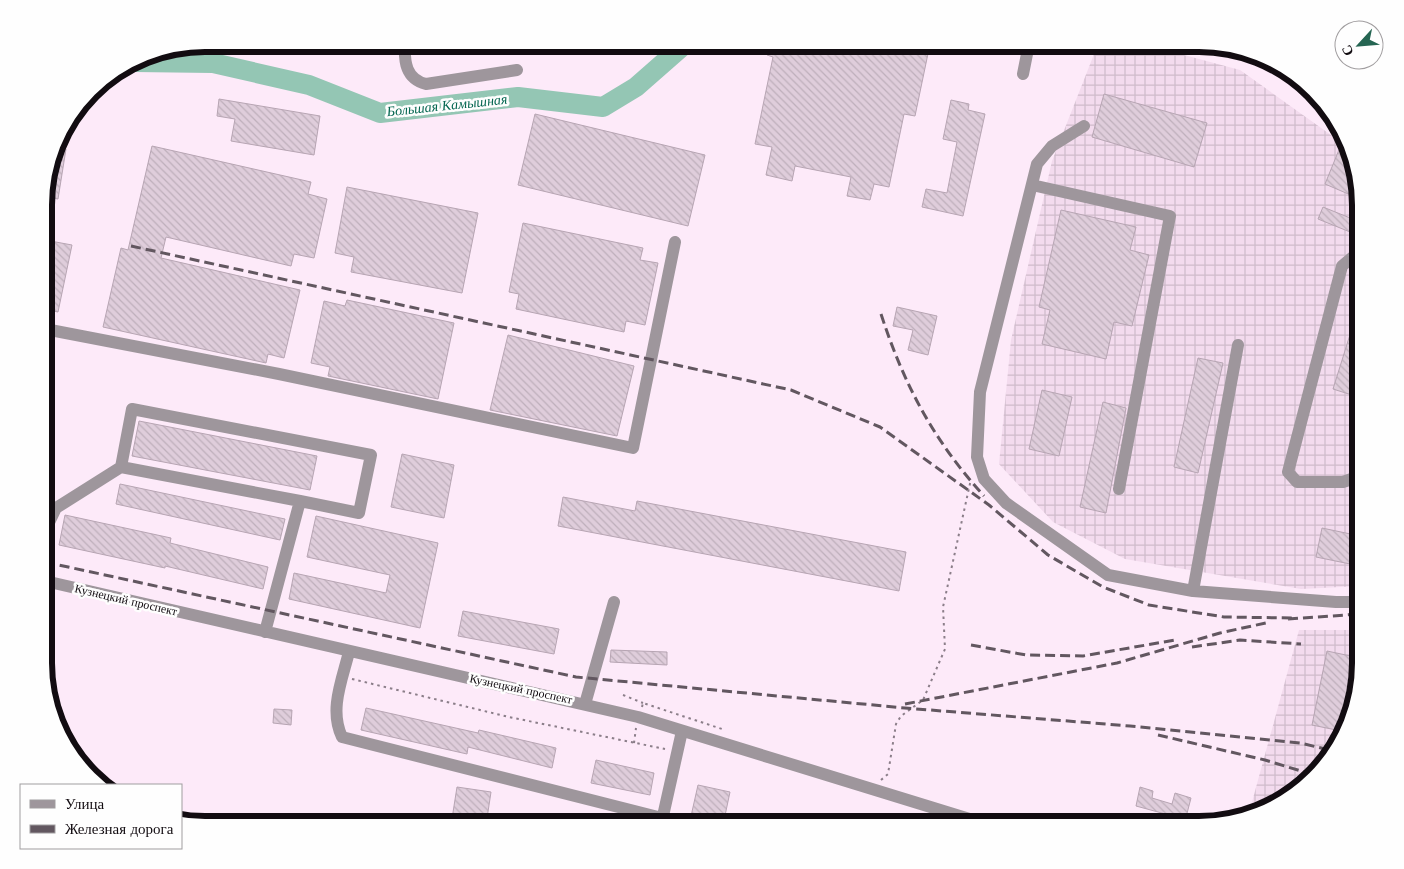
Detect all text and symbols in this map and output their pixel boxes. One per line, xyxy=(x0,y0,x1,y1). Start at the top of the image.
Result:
north arrow xyxy=(1334,20,1384,70)
text: С xyxy=(1337,42,1358,59)
water label: Большая Камышная xyxy=(385,90,508,120)
street label: Кузнецкий проспект xyxy=(73,580,180,619)
street label: Кузнецкий проспект xyxy=(468,670,575,707)
legend xyxy=(20,784,182,849)
text: Улица xyxy=(65,794,104,813)
text: Железная дорога xyxy=(65,819,174,838)

